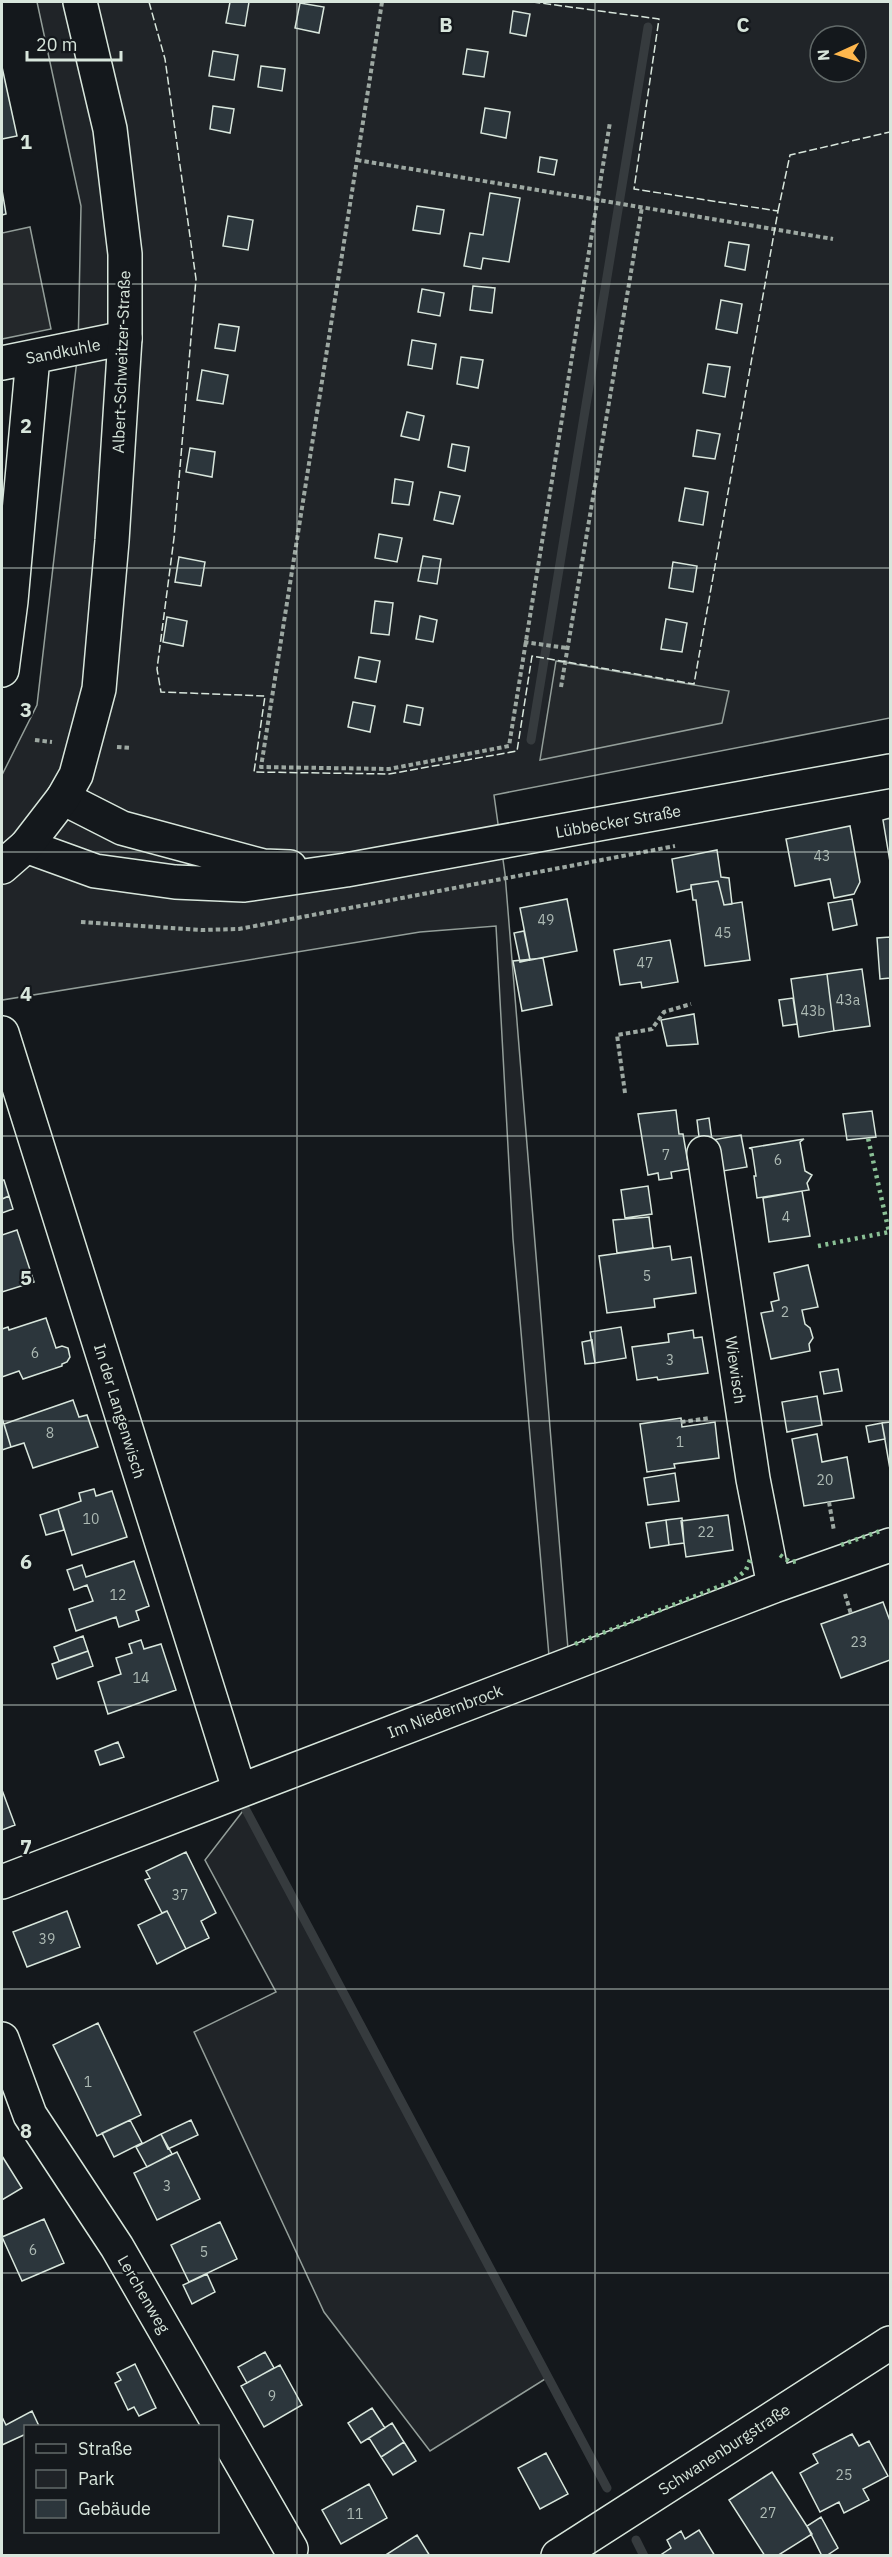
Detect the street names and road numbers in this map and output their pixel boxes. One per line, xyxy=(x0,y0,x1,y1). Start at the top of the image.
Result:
street label: Albert-Schweitzer-Straße xyxy=(108,270,134,454)
street label: Sandkuhle xyxy=(24,334,102,368)
street label: Lübbecker Straße xyxy=(554,800,683,842)
street label: Wiewisch xyxy=(721,1335,751,1405)
street label: In der Langenwisch xyxy=(90,1341,150,1481)
street label: Im Niedernbrock xyxy=(385,1680,506,1742)
street label: Lerchenweg xyxy=(114,2251,175,2337)
street label: Schwanenburgstraße xyxy=(654,2399,794,2499)

